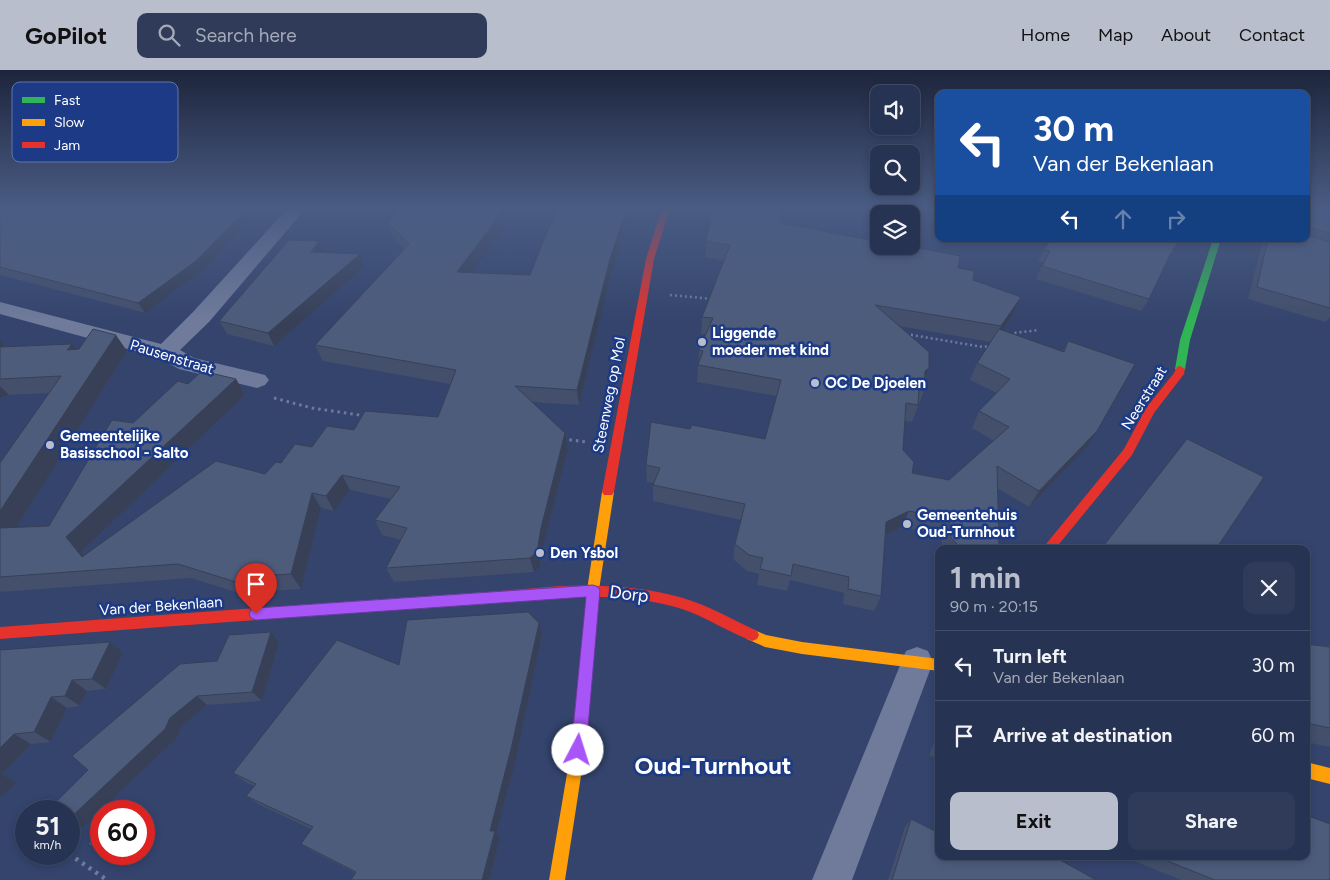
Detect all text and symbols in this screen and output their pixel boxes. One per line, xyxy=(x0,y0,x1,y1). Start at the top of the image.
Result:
search box xyxy=(137,13,487,58)
text: GoPilot xyxy=(25,21,107,50)
icon: search xyxy=(155,21,183,49)
text: Search here xyxy=(195,24,297,47)
text: Home xyxy=(1021,24,1070,46)
text: Map xyxy=(1098,24,1133,46)
text: About xyxy=(1161,24,1211,46)
text: Contact xyxy=(1239,24,1305,46)
legend xyxy=(12,82,178,162)
map controls xyxy=(870,85,920,255)
button: sound xyxy=(870,85,920,135)
text: Fast xyxy=(54,92,80,109)
text: 30 m xyxy=(1033,108,1114,150)
icon: left xyxy=(950,110,1015,175)
text: Slow xyxy=(54,114,85,131)
text: Jam xyxy=(54,137,80,154)
button: search xyxy=(870,145,920,195)
text: Van der Bekenlaan xyxy=(1033,150,1214,177)
button: layers xyxy=(870,205,920,255)
icon: left xyxy=(1056,205,1084,233)
icon: ahead xyxy=(1109,205,1137,233)
icon: right xyxy=(1162,205,1190,233)
place label: Liggende moeder met kind xyxy=(712,324,829,359)
street label: Steenweg op Mol xyxy=(589,335,629,455)
street label: Pausenstraat xyxy=(128,336,216,378)
marker: Liggende moeder met kind xyxy=(696,336,708,348)
street label: Neerstraat xyxy=(1117,363,1171,433)
place label: OC De Djoelen xyxy=(825,374,926,392)
marker: OC De Djoelen xyxy=(809,377,821,389)
place label: Gemeentelijke Basisschool - Salto xyxy=(60,427,189,462)
marker: Gemeentelijke Basisschool - Salto xyxy=(44,439,56,451)
place label: Gemeentehuis Oud-Turnhout xyxy=(917,506,1017,541)
marker: Gemeentehuis Oud-Turnhout xyxy=(901,518,913,530)
place label: Den Ysbol xyxy=(550,544,618,562)
marker: Den Ysbol xyxy=(534,547,546,559)
text: 1 min xyxy=(950,559,1021,596)
button: close xyxy=(1243,562,1295,614)
pin xyxy=(235,563,277,614)
icon: arrive xyxy=(242,570,270,598)
street label: Dorp xyxy=(608,581,650,607)
street label: Van der Bekenlaan xyxy=(99,593,223,619)
text: 90 m · 20:15 xyxy=(950,597,1038,616)
text: Turn left xyxy=(993,645,1067,668)
icon: left xyxy=(950,652,978,680)
text: 30 m xyxy=(1252,654,1295,677)
text: Van der Bekenlaan xyxy=(993,668,1125,687)
icon: arrive xyxy=(950,722,978,750)
position arrow xyxy=(551,723,603,775)
text: Arrive at destination xyxy=(993,724,1172,747)
text: 60 m xyxy=(1251,724,1295,747)
district label: Oud-Turnhout xyxy=(635,751,791,780)
button: Exit xyxy=(950,792,1118,850)
button: Share xyxy=(1128,792,1295,850)
speed limit sign: 60 xyxy=(90,800,155,865)
text: 51 xyxy=(35,811,60,841)
text: km/h xyxy=(34,838,61,852)

